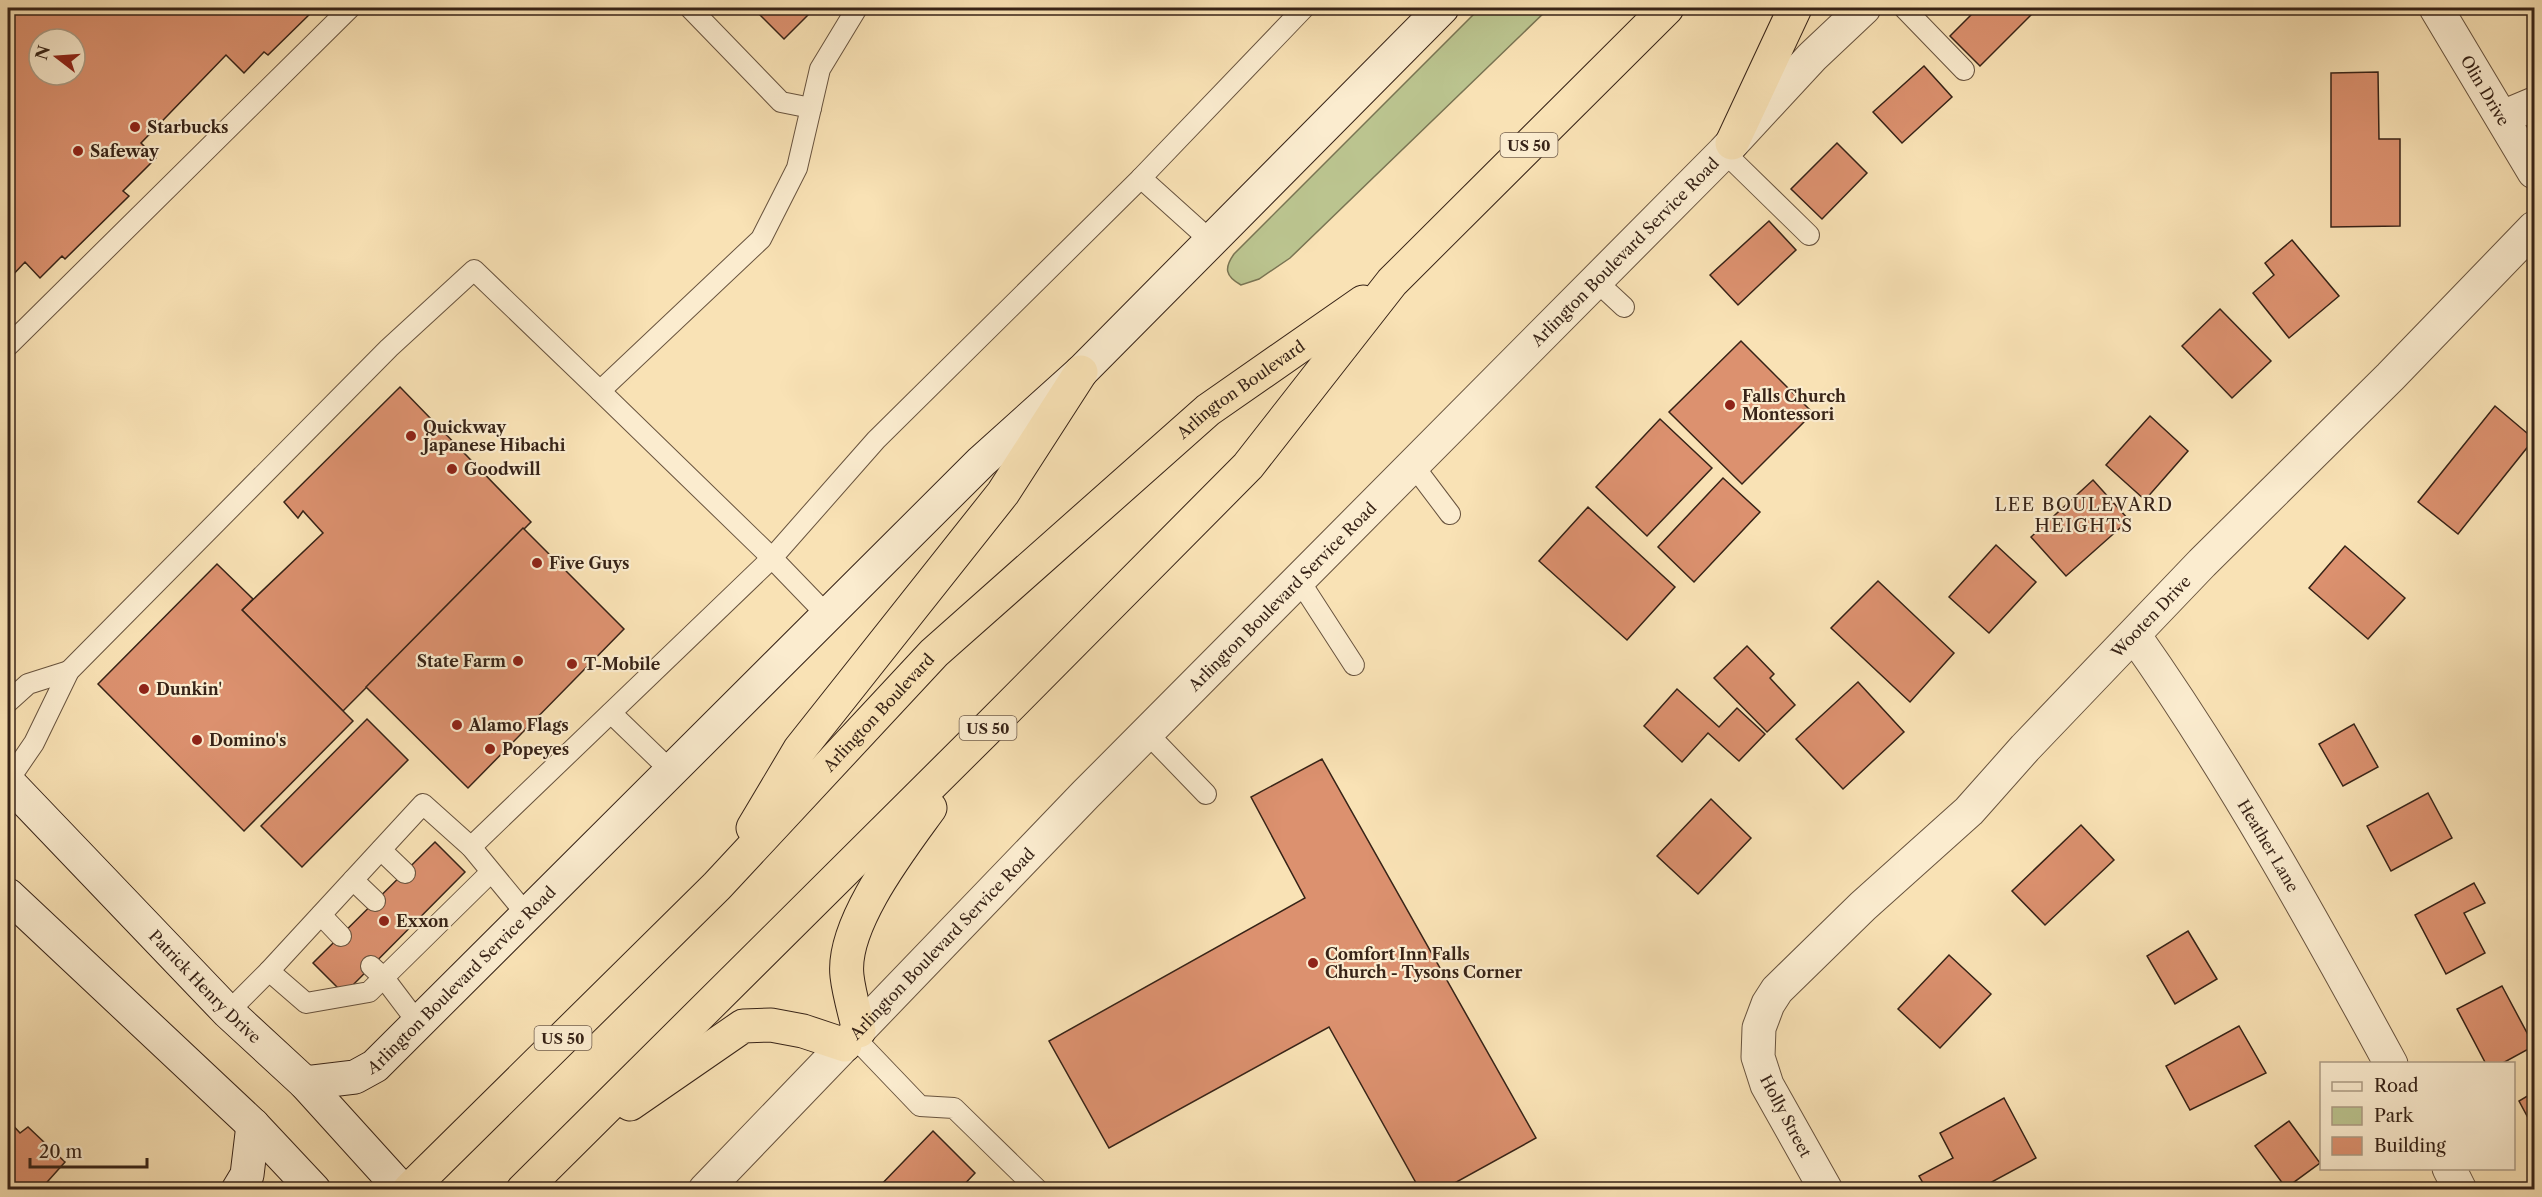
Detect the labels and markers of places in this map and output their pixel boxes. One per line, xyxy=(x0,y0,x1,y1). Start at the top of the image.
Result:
place label: Starbucks xyxy=(147,117,229,137)
marker: Starbucks xyxy=(128,120,142,134)
place label: Safeway xyxy=(90,141,160,161)
marker: Safeway xyxy=(71,144,85,158)
place label: Falls Church Montessori xyxy=(1742,386,1846,424)
marker: Falls Church Montessori xyxy=(1723,398,1737,412)
place label: Quickway Japanese Hibachi xyxy=(420,417,566,455)
marker: Quickway Japanese Hibachi xyxy=(404,429,418,443)
place label: Goodwill xyxy=(464,459,541,479)
marker: Goodwill xyxy=(445,462,459,476)
place label: Five Guys xyxy=(549,553,630,573)
marker: Five Guys xyxy=(530,556,544,570)
place label: State Farm xyxy=(417,651,506,671)
marker: State Farm xyxy=(511,654,525,668)
place label: T-Mobile xyxy=(584,654,661,674)
marker: T-Mobile xyxy=(565,657,579,671)
place label: Dunkin' xyxy=(156,679,222,699)
marker: Dunkin' xyxy=(137,682,151,696)
place label: Alamo Flags xyxy=(468,715,569,735)
marker: Alamo Flags xyxy=(450,718,464,732)
place label: Domino's xyxy=(209,730,286,750)
marker: Domino's xyxy=(190,733,204,747)
place label: Popeyes xyxy=(502,739,569,759)
marker: Popeyes xyxy=(483,742,497,756)
place label: Exxon xyxy=(396,911,449,931)
marker: Exxon xyxy=(377,914,391,928)
place label: Comfort Inn Falls Church - Tysons Corner xyxy=(1325,944,1522,982)
marker: Comfort Inn Falls Church - Tysons Corner xyxy=(1306,956,1320,970)

